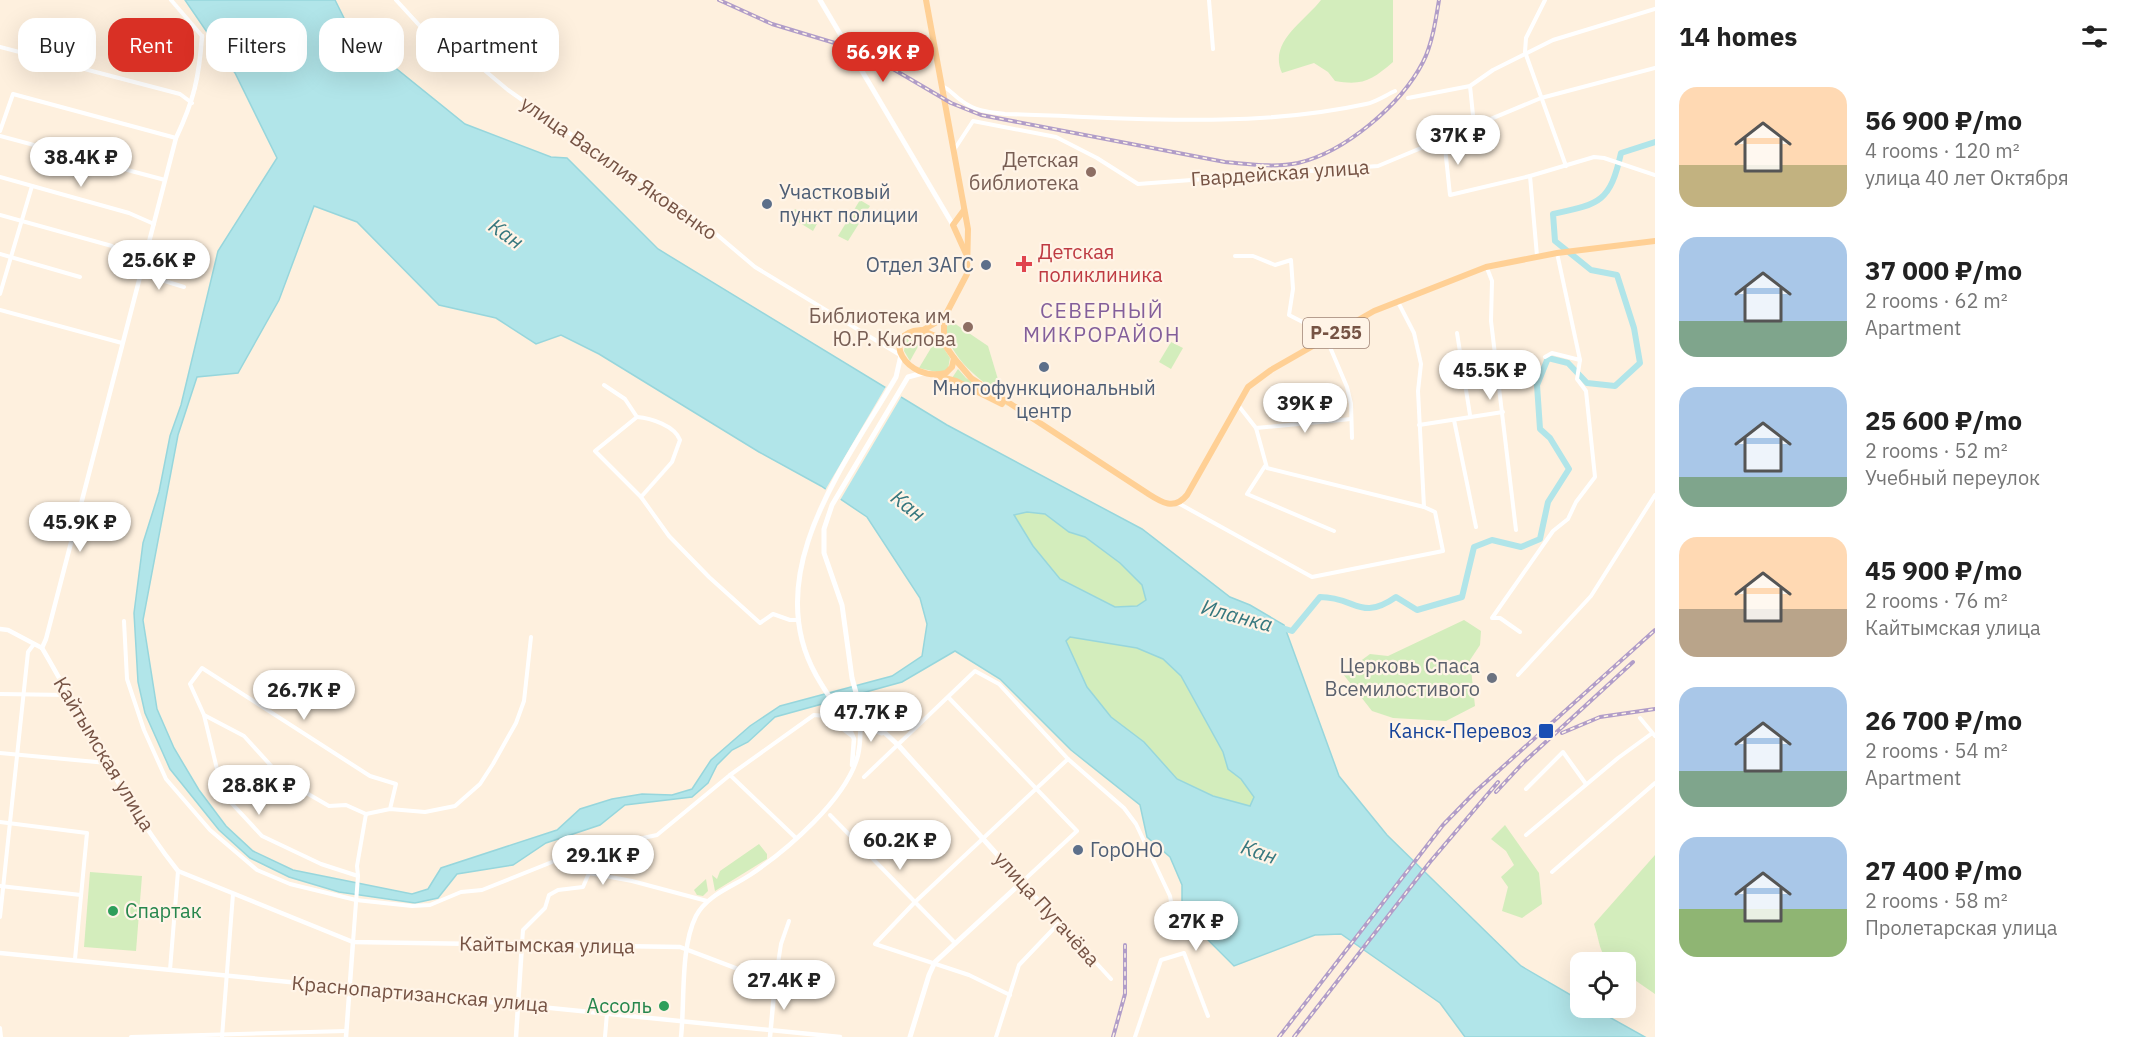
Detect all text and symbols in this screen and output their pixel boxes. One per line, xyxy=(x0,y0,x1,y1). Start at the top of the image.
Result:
chip: Buy xyxy=(18,18,96,72)
chip: Rent xyxy=(108,18,194,72)
chip: Filters xyxy=(206,18,307,72)
chip: New xyxy=(319,18,404,72)
chip: Apartment xyxy=(416,18,559,72)
text: 14 homes xyxy=(1679,19,1797,53)
icon: filters xyxy=(2078,20,2111,53)
pin: 56.9K ₽ xyxy=(828,32,938,83)
text: 56.9K ₽ xyxy=(846,38,920,65)
street label: улица Василия Яковенко xyxy=(515,89,723,246)
text: 56 900 ₽/mo xyxy=(1865,103,2022,137)
icon: home xyxy=(1727,111,1799,183)
pin: 37K ₽ xyxy=(1416,115,1500,166)
text: 37K ₽ xyxy=(1430,121,1486,148)
pin: 38.4K ₽ xyxy=(26,137,136,188)
text: 4 rooms · 120 m² xyxy=(1865,137,2020,164)
text: 38.4K ₽ xyxy=(44,143,118,170)
place label: Детская библиотека xyxy=(969,146,1079,196)
street label: Гвардейская улица xyxy=(1190,153,1371,192)
text: улица 40 лет Октября xyxy=(1865,164,2069,191)
marker: Детская библиотека xyxy=(1084,165,1098,179)
place label: Участковый пункт полиции xyxy=(779,178,919,228)
marker: Участковый пункт полиции xyxy=(760,197,774,211)
water label: Кан xyxy=(484,211,530,255)
place label: Детская поликлиника xyxy=(1038,238,1163,288)
pin: 25.6K ₽ xyxy=(104,240,214,291)
text: 25.6K ₽ xyxy=(122,246,196,273)
place label: Отдел ЗАГС xyxy=(866,251,974,278)
text: 37 000 ₽/mo xyxy=(1865,253,2022,287)
marker: Детская поликлиника xyxy=(1015,255,1033,273)
marker: Отдел ЗАГС xyxy=(979,258,993,272)
icon: home xyxy=(1727,261,1799,333)
text: 2 rooms · 62 m² xyxy=(1865,287,2008,314)
district label: СЕВЕРНЫЙ МИКРОРАЙОН xyxy=(1023,296,1181,348)
place label: Библиотека им. Ю.Р. Кислова xyxy=(809,302,956,352)
text: Apartment xyxy=(1865,314,1961,341)
road number: Р-255 xyxy=(1303,318,1369,348)
marker: Библиотека им. Ю.Р. Кислова xyxy=(961,320,975,334)
pin: 45.5K ₽ xyxy=(1435,350,1545,401)
text: 45.5K ₽ xyxy=(1453,356,1527,383)
marker: Многофункциональный центр xyxy=(1037,360,1051,374)
place label: Многофункциональный центр xyxy=(932,374,1156,424)
pin: 39K ₽ xyxy=(1263,383,1347,434)
text: 39K ₽ xyxy=(1277,389,1333,416)
text: 25 600 ₽/mo xyxy=(1865,403,2022,437)
icon: home xyxy=(1727,411,1799,483)
text: 2 rooms · 52 m² xyxy=(1865,437,2008,464)
text: Учебный переулок xyxy=(1865,464,2040,491)
water label: Кан xyxy=(886,483,932,528)
pin: 45.9K ₽ xyxy=(25,502,135,553)
text: 45.9K ₽ xyxy=(43,508,117,535)
text: 45 900 ₽/mo xyxy=(1865,553,2022,587)
icon: home xyxy=(1727,561,1799,633)
text: 2 rooms · 76 m² xyxy=(1865,587,2008,614)
water label: Иланка xyxy=(1199,592,1276,638)
text: Кайтымская улица xyxy=(1865,614,2041,641)
place label: Церковь Спаса Всемилостивого xyxy=(1325,652,1480,702)
pin: 26.7K ₽ xyxy=(249,670,359,721)
street label: Кайтымская улица xyxy=(48,671,161,836)
marker: Церковь Спаса Всемилостивого xyxy=(1485,671,1499,685)
text: 26.7K ₽ xyxy=(267,676,341,703)
pin: 47.7K ₽ xyxy=(816,692,926,743)
text: 47.7K ₽ xyxy=(834,698,908,725)
text: 26 700 ₽/mo xyxy=(1865,703,2022,737)
icon: home xyxy=(1727,711,1799,783)
place label: Канск-Перевоз xyxy=(1389,717,1532,744)
marker: Канск-Перевоз xyxy=(1537,722,1555,740)
text: 2 rooms · 54 m² xyxy=(1865,737,2008,764)
text: Apartment xyxy=(1865,764,1961,791)
pin: 28.8K ₽ xyxy=(204,765,314,816)
text: 28.8K ₽ xyxy=(222,771,296,798)
pin: 60.2K ₽ xyxy=(845,820,955,871)
text: 60.2K ₽ xyxy=(863,826,937,853)
water label: Кан xyxy=(1238,832,1281,870)
pin: 29.1K ₽ xyxy=(548,835,658,886)
place label: ГорОНО xyxy=(1090,836,1163,863)
text: 29.1K ₽ xyxy=(566,841,640,868)
marker: ГорОНО xyxy=(1071,843,1085,857)
street label: улица Пугачёва xyxy=(988,845,1107,972)
text: 27 400 ₽/mo xyxy=(1865,853,2022,887)
icon: home xyxy=(1727,861,1799,933)
text: 2 rooms · 58 m² xyxy=(1865,887,2008,914)
place label: Спартак xyxy=(125,897,202,924)
pin: 27K ₽ xyxy=(1154,901,1238,952)
marker: Спартак xyxy=(106,904,120,918)
text: 27K ₽ xyxy=(1168,907,1224,934)
text: Пролетарская улица xyxy=(1865,914,2057,941)
street label: Кайтымская улица xyxy=(459,929,635,960)
map controls xyxy=(1570,952,1636,1018)
button: locate xyxy=(1570,952,1636,1018)
pin: 27.4K ₽ xyxy=(729,960,839,1011)
text: 27.4K ₽ xyxy=(747,966,821,993)
street label: Краснопартизанская улица xyxy=(290,969,550,1018)
place label: Ассоль xyxy=(586,992,652,1019)
marker: Ассоль xyxy=(657,999,671,1013)

